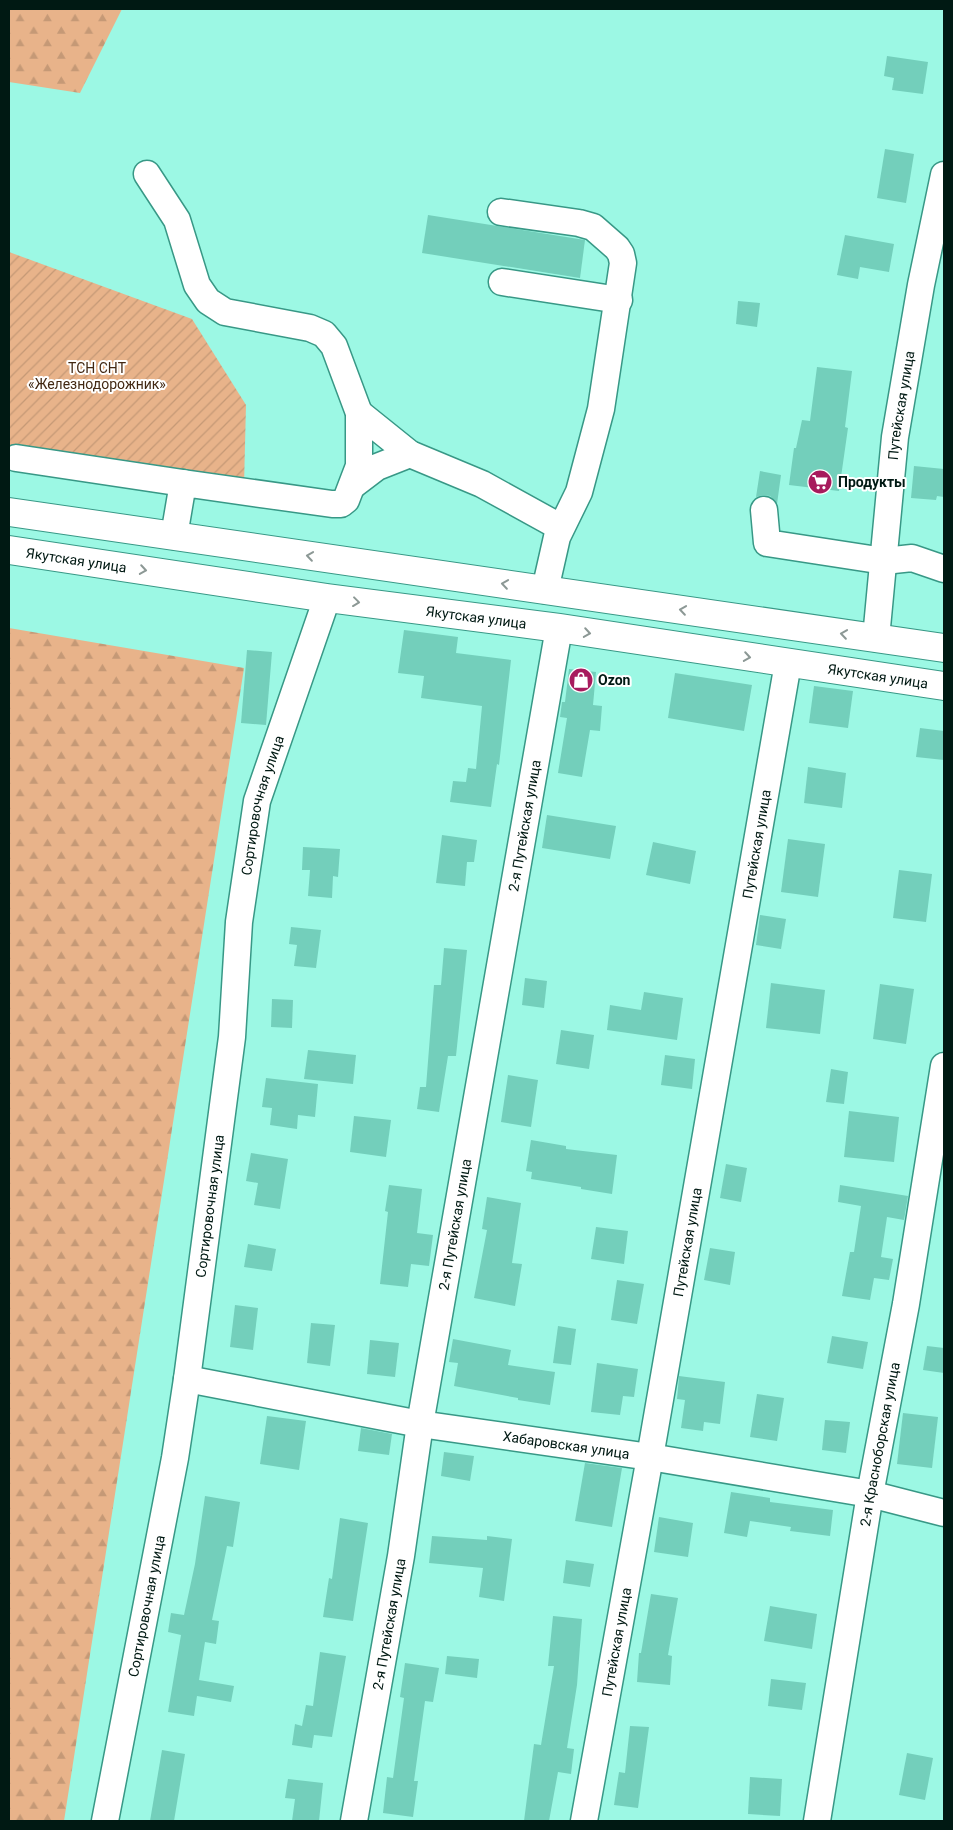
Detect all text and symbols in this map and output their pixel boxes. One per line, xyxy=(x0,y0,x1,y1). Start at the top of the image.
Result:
street label: Путейская улица xyxy=(885,350,918,461)
park label: ТСН СНТ «Железнодорожник» xyxy=(28,360,166,392)
supermarket icon: Продукты xyxy=(807,469,833,495)
place label: Продукты xyxy=(838,474,906,490)
street label: Якутская улица xyxy=(25,545,128,576)
one-way arrow xyxy=(305,551,313,562)
one-way arrow xyxy=(139,565,148,575)
one-way arrow xyxy=(501,579,509,590)
one-way arrow xyxy=(352,596,360,607)
street label: Якутская улица xyxy=(425,603,528,632)
one-way arrow xyxy=(679,605,687,616)
one-way arrow xyxy=(582,627,591,637)
one-way arrow xyxy=(840,629,848,639)
one-way arrow xyxy=(744,651,752,662)
street label: Якутская улица xyxy=(827,661,929,692)
shop icon: Ozon xyxy=(568,667,594,693)
place label: Ozon xyxy=(598,672,631,688)
street label: Сортировочная улица xyxy=(238,733,287,876)
street label: 2-я Путейская улица xyxy=(505,758,544,893)
street label: Путейская улица xyxy=(739,788,774,900)
street label: Сортировочная улица xyxy=(192,1134,227,1279)
street label: 2-я Путейская улица xyxy=(435,1157,474,1292)
street label: Путейская улица xyxy=(670,1186,705,1298)
street label: 2-я Красноборская улица xyxy=(857,1361,903,1527)
street label: Хабаровская улица xyxy=(502,1428,631,1462)
street label: Сортировочная улица xyxy=(125,1534,168,1678)
street label: 2-я Путейская улица xyxy=(369,1557,408,1691)
street label: Путейская улица xyxy=(599,1586,634,1698)

